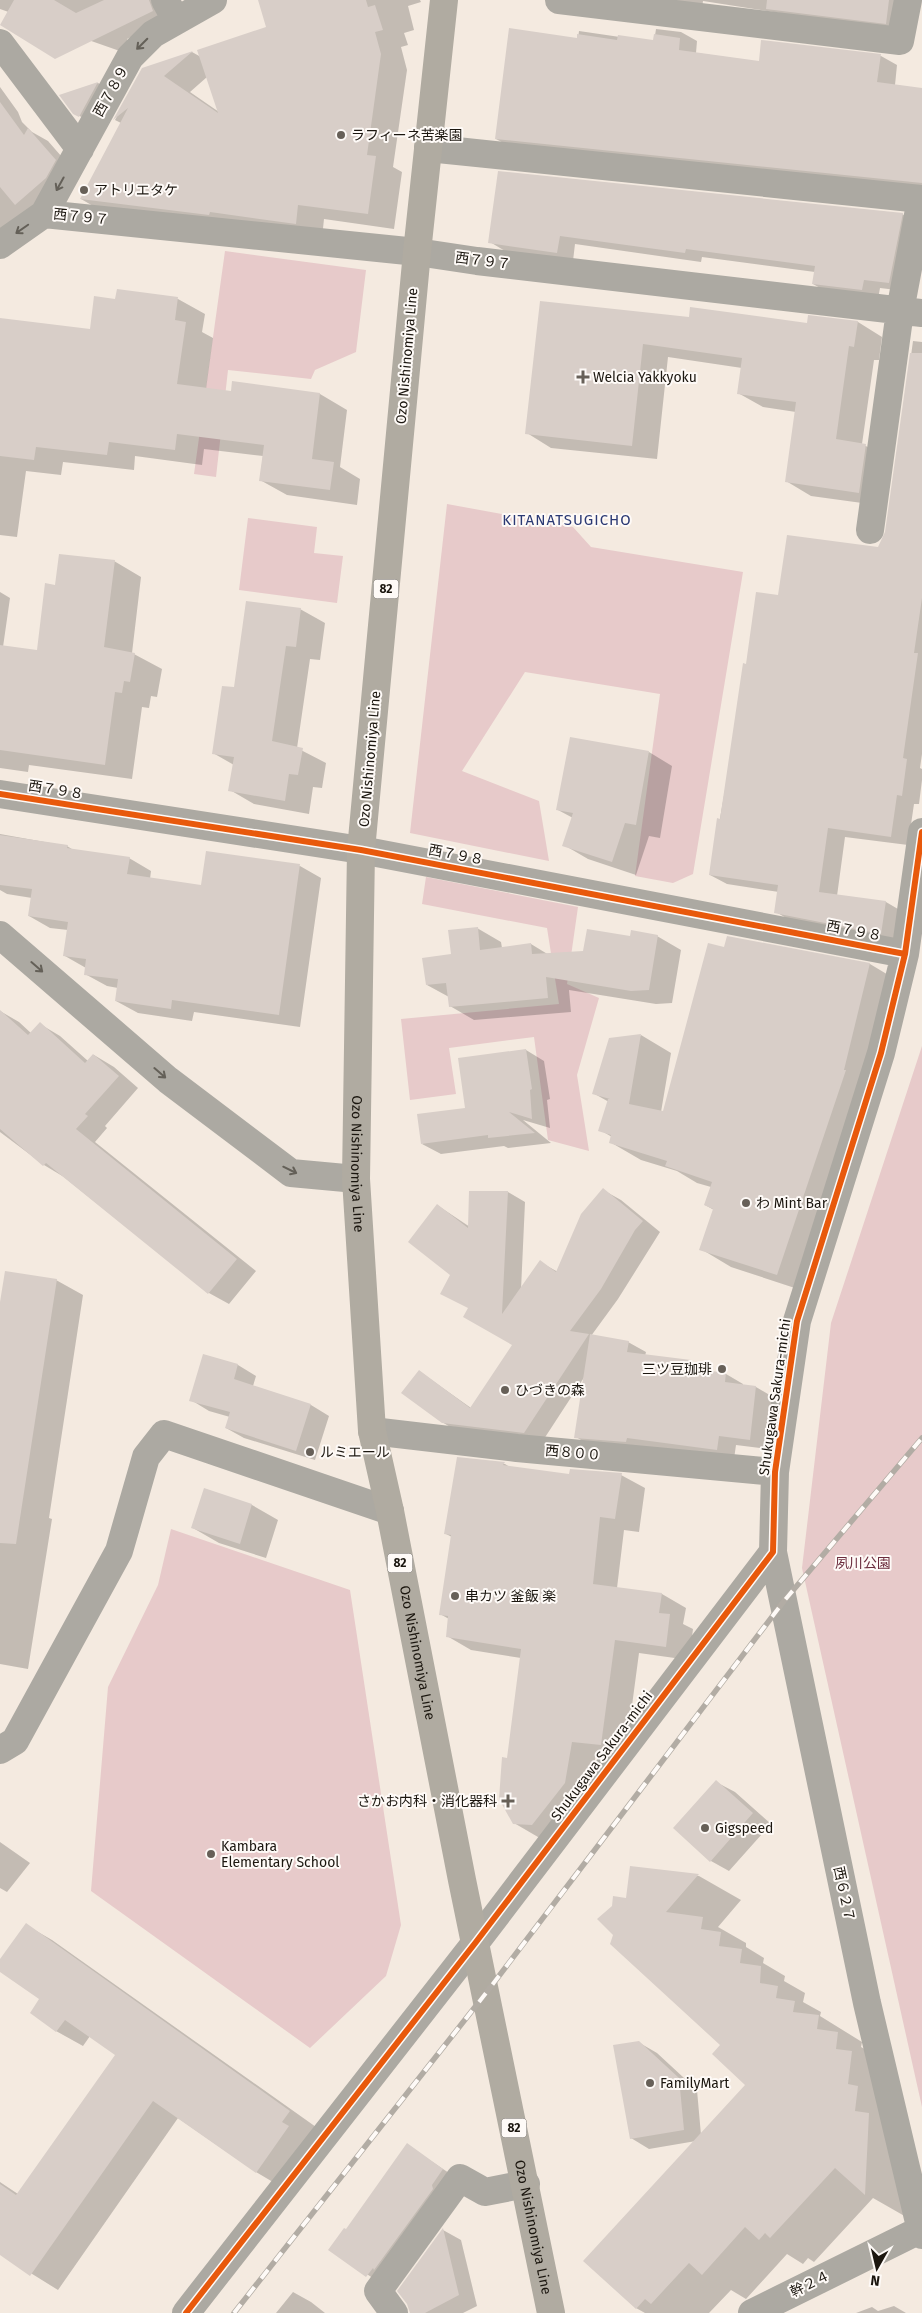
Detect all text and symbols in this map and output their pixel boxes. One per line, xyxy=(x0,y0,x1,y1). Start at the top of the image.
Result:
one-way arrow xyxy=(137,38,149,50)
street label: 西７８９ xyxy=(90,62,132,120)
place label: ラフィーネ苦楽園 xyxy=(351,127,463,144)
marker: ラフィーネ苦楽園 xyxy=(335,129,347,141)
one-way arrow xyxy=(55,176,65,191)
place label: アトリエタケ xyxy=(94,182,178,199)
marker: アトリエタケ xyxy=(78,184,90,196)
street label: 西７９７ xyxy=(52,206,110,228)
one-way arrow xyxy=(15,224,29,234)
street label: 西７９７ xyxy=(454,249,512,273)
street label: Ozo Nishinomiya Line xyxy=(393,287,421,425)
place label: Welcia Yakkyoku xyxy=(593,369,697,386)
marker: Welcia Yakkyoku xyxy=(577,371,589,383)
district label: KITANATSUGICHO xyxy=(502,511,632,529)
road number: 82 xyxy=(374,580,398,598)
street label: Ozo Nishinomiya Line xyxy=(356,690,384,828)
street label: 西７９８ xyxy=(27,777,85,803)
street label: 西７９８ xyxy=(427,841,485,869)
street label: 西７９８ xyxy=(825,917,883,945)
one-way arrow xyxy=(30,961,43,972)
one-way arrow xyxy=(153,1067,166,1079)
street label: Ozo Nishinomiya Line xyxy=(347,1095,368,1233)
one-way arrow xyxy=(282,1165,297,1175)
place label: わ Mint Bar xyxy=(756,1195,828,1212)
marker: わ Mint Bar xyxy=(740,1197,752,1209)
street label: Shukugawa Sakura-michi xyxy=(756,1317,794,1477)
place label: 三ツ豆珈琲 xyxy=(642,1361,712,1378)
marker: 三ツ豆珈琲 xyxy=(716,1363,728,1375)
place label: ひづきの森 xyxy=(515,1382,585,1399)
marker: ひづきの森 xyxy=(499,1384,511,1396)
street label: 西８００ xyxy=(544,1442,602,1464)
place label: ルミエール xyxy=(320,1444,390,1461)
marker: ルミエール xyxy=(304,1446,316,1458)
road number: 82 xyxy=(388,1554,412,1572)
park label: 夙川公園 xyxy=(835,1555,891,1572)
street label: Ozo Nishinomiya Line xyxy=(396,1584,439,1722)
place label: 串カツ 釜飯 楽 xyxy=(465,1588,556,1605)
marker: 串カツ 釜飯 楽 xyxy=(449,1590,461,1602)
street label: Shukugawa Sakura-michi xyxy=(548,1688,656,1824)
place label: さかお内科・消化器科 xyxy=(357,1793,497,1810)
marker: さかお内科・消化器科 xyxy=(501,1794,515,1808)
place label: Gigspeed xyxy=(715,1820,773,1837)
marker: Gigspeed xyxy=(699,1822,711,1834)
place label: Kambara Elementary School xyxy=(221,1838,339,1871)
marker: Kambara Elementary School xyxy=(205,1848,217,1860)
street label: 西６２７ xyxy=(830,1865,858,1923)
place label: FamilyMart xyxy=(660,2075,730,2092)
marker: FamilyMart xyxy=(644,2077,656,2089)
road number: 82 xyxy=(502,2118,526,2138)
street label: Ozo Nishinomiya Line xyxy=(511,2158,555,2296)
north arrow xyxy=(852,2243,902,2293)
street label: 幹２４ xyxy=(787,2267,833,2301)
text: N xyxy=(869,2271,881,2289)

